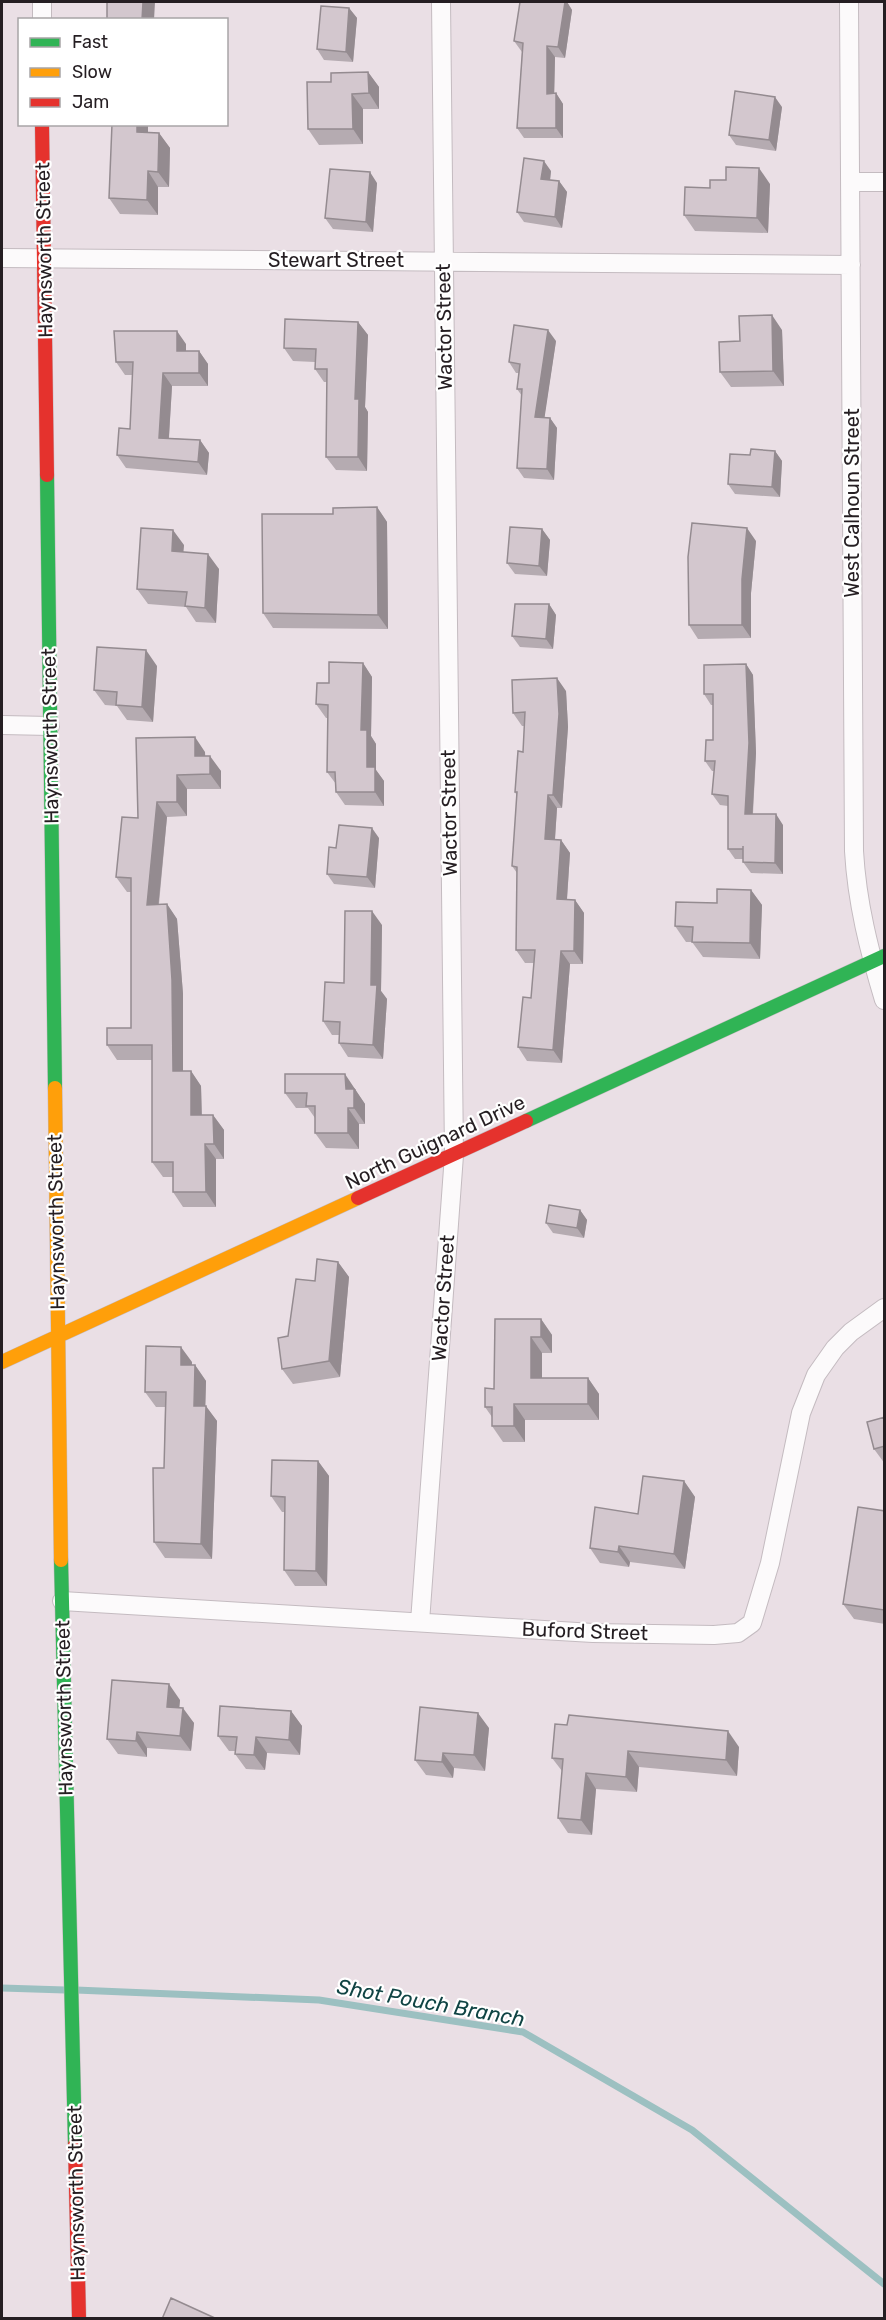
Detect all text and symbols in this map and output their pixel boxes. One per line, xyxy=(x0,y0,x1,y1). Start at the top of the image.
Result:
legend xyxy=(18,18,228,126)
text: Fast xyxy=(72,31,108,53)
text: Slow xyxy=(72,61,112,83)
text: Jam xyxy=(72,91,109,113)
street label: Haynsworth Street xyxy=(30,162,58,338)
street label: Stewart Street xyxy=(268,248,404,272)
street label: Wactor Street xyxy=(431,263,457,391)
street label: West Calhoun Street xyxy=(840,408,864,598)
street label: Haynsworth Street xyxy=(36,648,64,824)
street label: Wactor Street xyxy=(436,749,462,877)
street label: North Guignard Drive xyxy=(341,1090,529,1194)
street label: Haynsworth Street xyxy=(42,1134,70,1310)
street label: Wactor Street xyxy=(427,1234,459,1362)
street label: Buford Street xyxy=(521,1617,649,1645)
street label: Haynsworth Street xyxy=(50,1620,78,1796)
water label: Shot Pouch Branch xyxy=(335,1974,527,2031)
street label: Haynsworth Street xyxy=(62,2105,90,2281)

